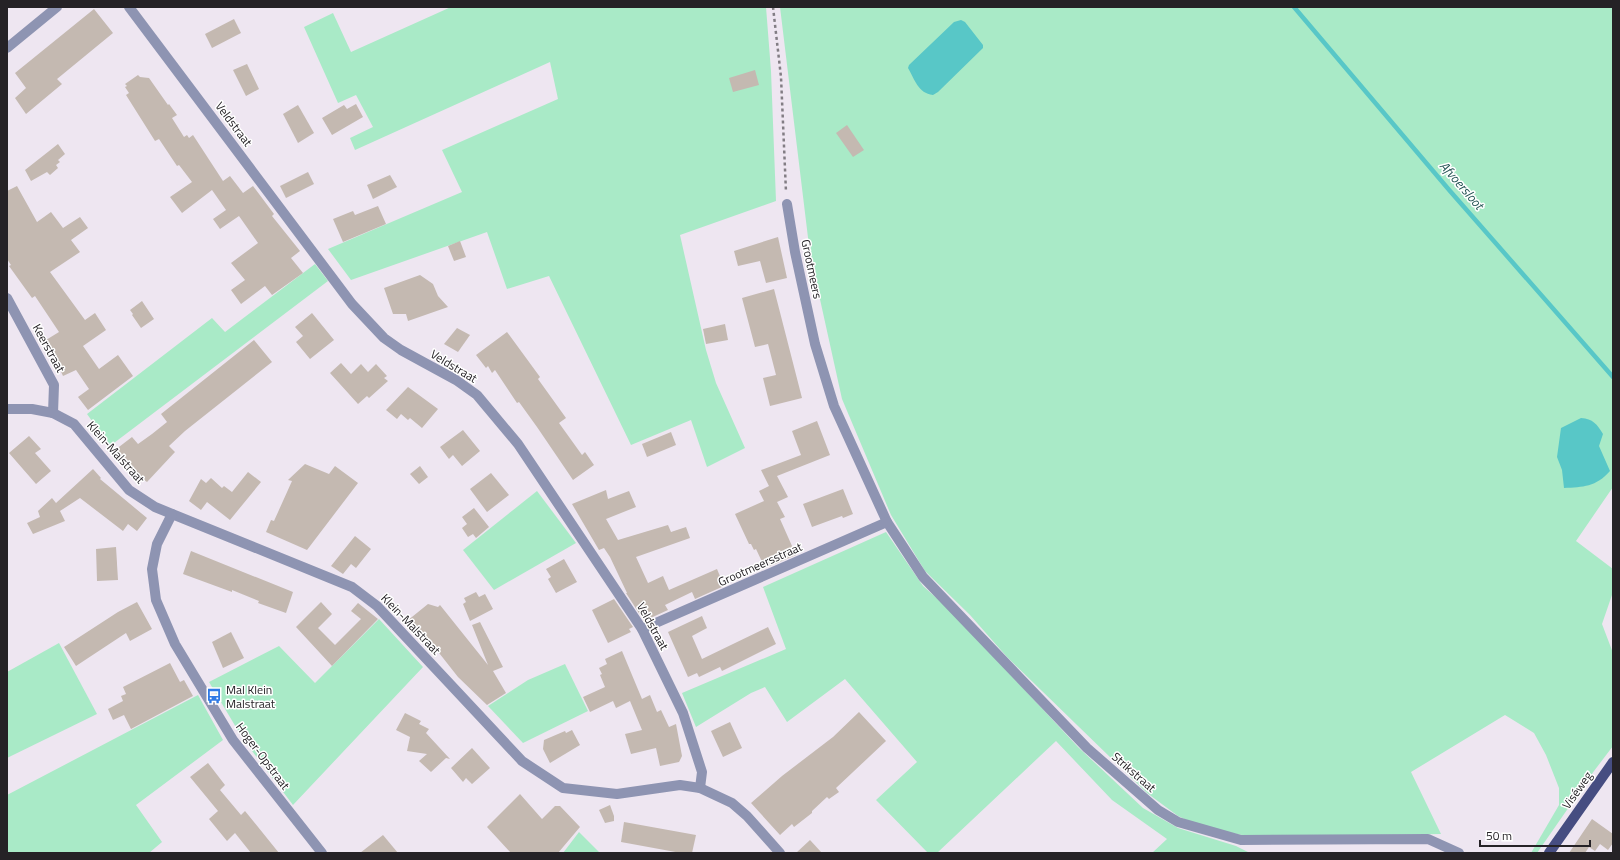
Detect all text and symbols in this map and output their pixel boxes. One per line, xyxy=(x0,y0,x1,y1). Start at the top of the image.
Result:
street label: Veldstraat xyxy=(211,98,258,151)
water label: Afvoersloot xyxy=(1435,156,1490,215)
street label: Grootmeers xyxy=(796,238,828,301)
street label: Keerstraat xyxy=(28,320,71,377)
street label: Veldstraat xyxy=(427,344,482,388)
street label: Klein-Malstraat xyxy=(82,416,150,488)
street label: Grootmeersstraat xyxy=(715,537,806,591)
street label: Klein-Malstraat xyxy=(377,589,446,660)
street label: Veldstraat xyxy=(632,599,674,654)
place label: Mal Klein Malstraat xyxy=(226,680,276,713)
bus stop icon: Mal Klein Malstraat xyxy=(205,687,223,705)
street label: Hoger-Opstraat xyxy=(231,718,295,794)
street label: Strikstraat xyxy=(1108,747,1161,797)
street label: Viséweg xyxy=(1557,767,1597,813)
scale bar xyxy=(1480,822,1590,848)
text: 50 m xyxy=(1486,826,1512,845)

